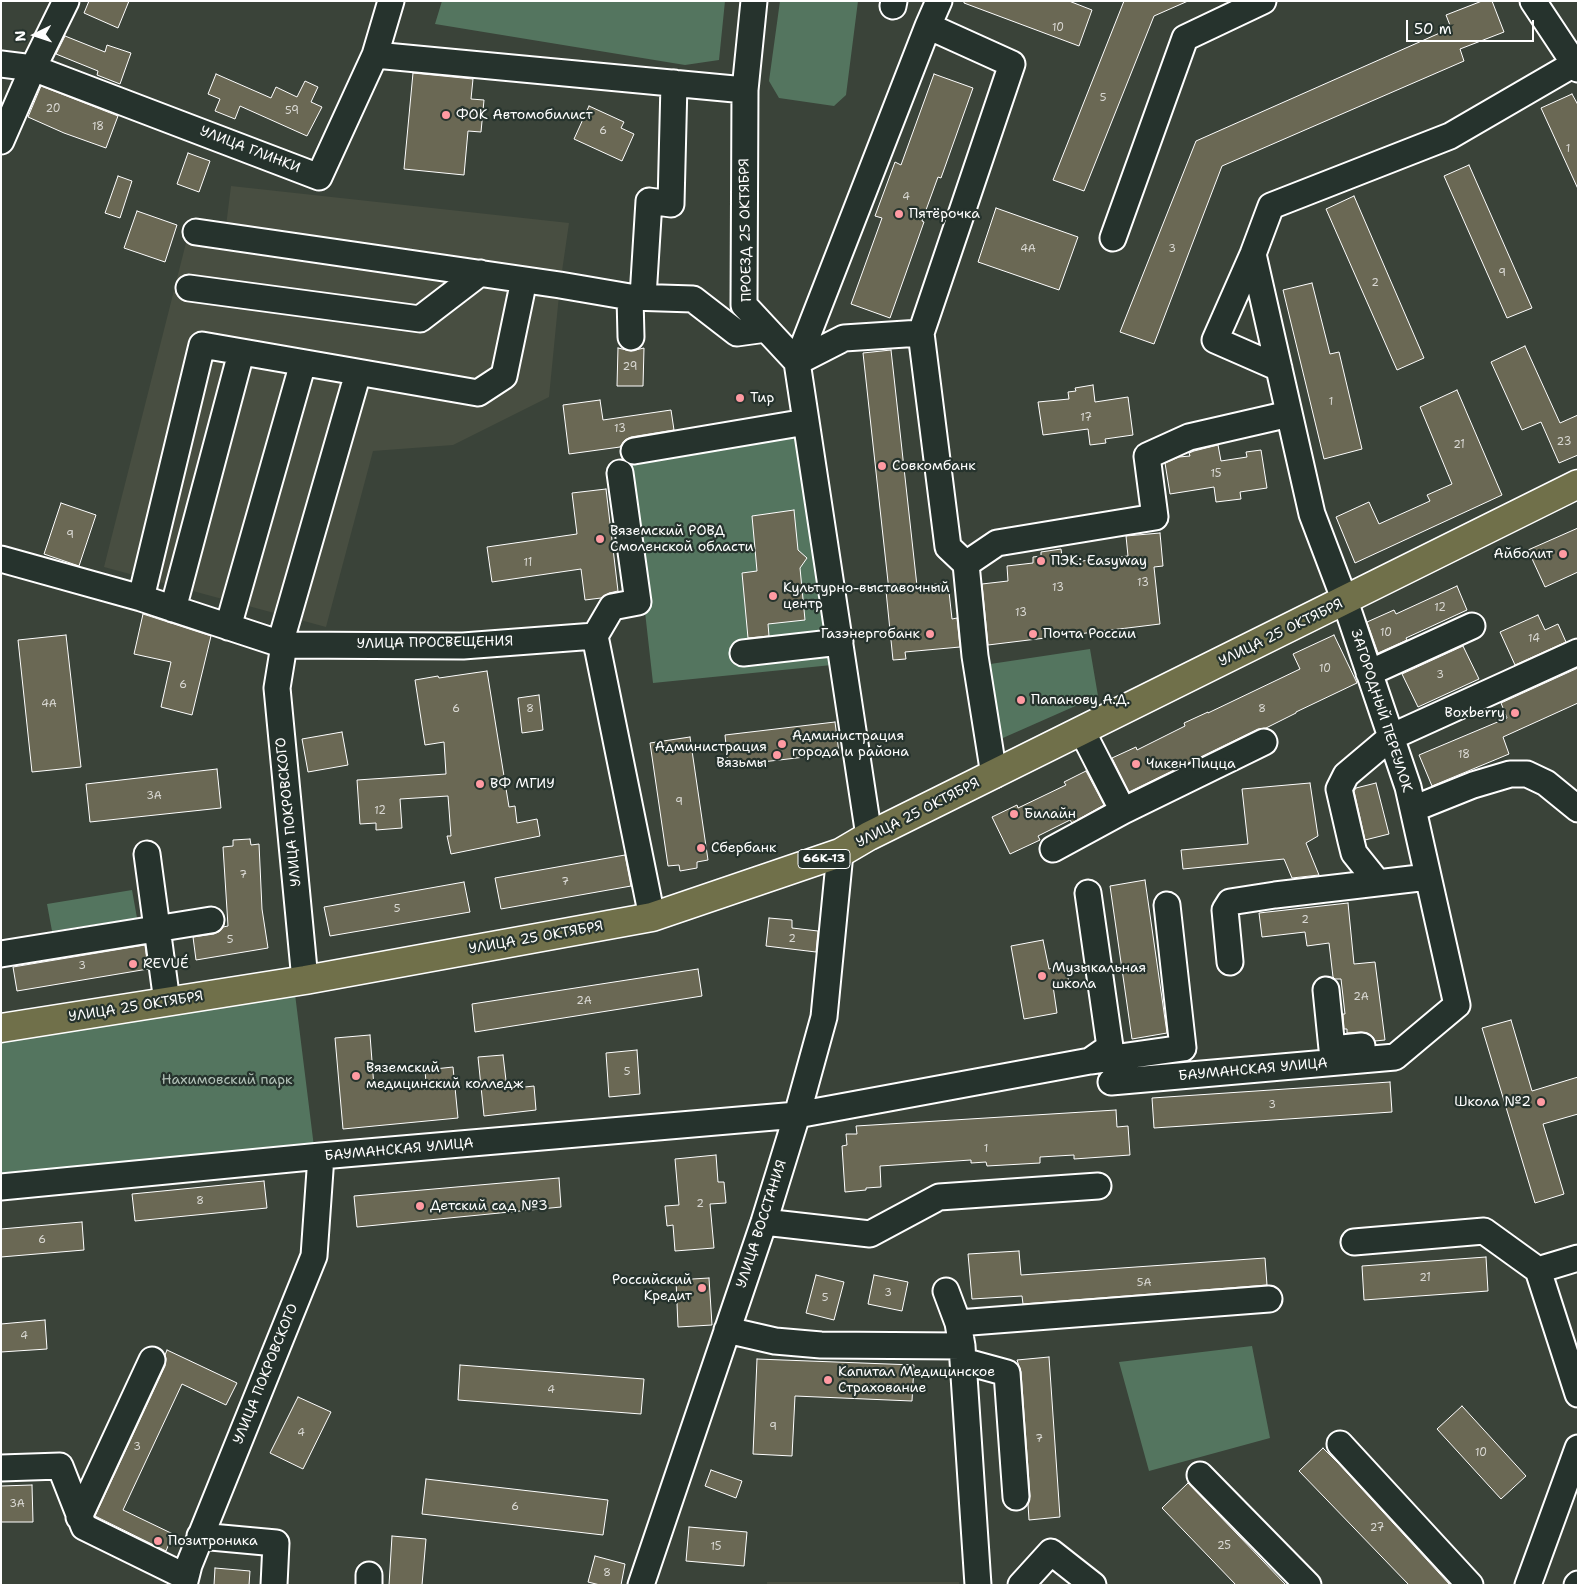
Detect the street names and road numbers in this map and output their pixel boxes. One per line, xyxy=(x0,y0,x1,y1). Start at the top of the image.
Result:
street label: УЛИЦА ГЛИНКИ xyxy=(197,123,303,177)
street label: ПРОЕЗД 25 ОКТЯБРЯ xyxy=(736,158,756,302)
street label: УЛИЦА 25 ОКТЯБРЯ xyxy=(1216,596,1346,670)
street label: ЗАГОРОДНЫЙ ПЕРЕУЛОК xyxy=(1347,627,1415,795)
street label: УЛИЦА ПРОСВЕЩЕНИЯ xyxy=(357,633,513,653)
street label: УЛИЦА ПОКРОВСКОГО xyxy=(273,737,305,887)
street label: УЛИЦА 25 ОКТЯБРЯ xyxy=(854,775,982,851)
road number: 66К-13 xyxy=(798,850,850,869)
street label: УЛИЦА 25 ОКТЯБРЯ xyxy=(467,918,605,958)
street label: УЛИЦА 25 ОКТЯБРЯ xyxy=(67,988,205,1026)
street label: БАУМАНСКАЯ УЛИЦА xyxy=(1178,1055,1328,1085)
street label: БАУМАНСКАЯ УЛИЦА xyxy=(324,1135,474,1165)
street label: УЛИЦА ВОССТАНИЯ xyxy=(733,1158,791,1290)
street label: УЛИЦА ПОКРОВСКОГО xyxy=(230,1301,302,1447)

